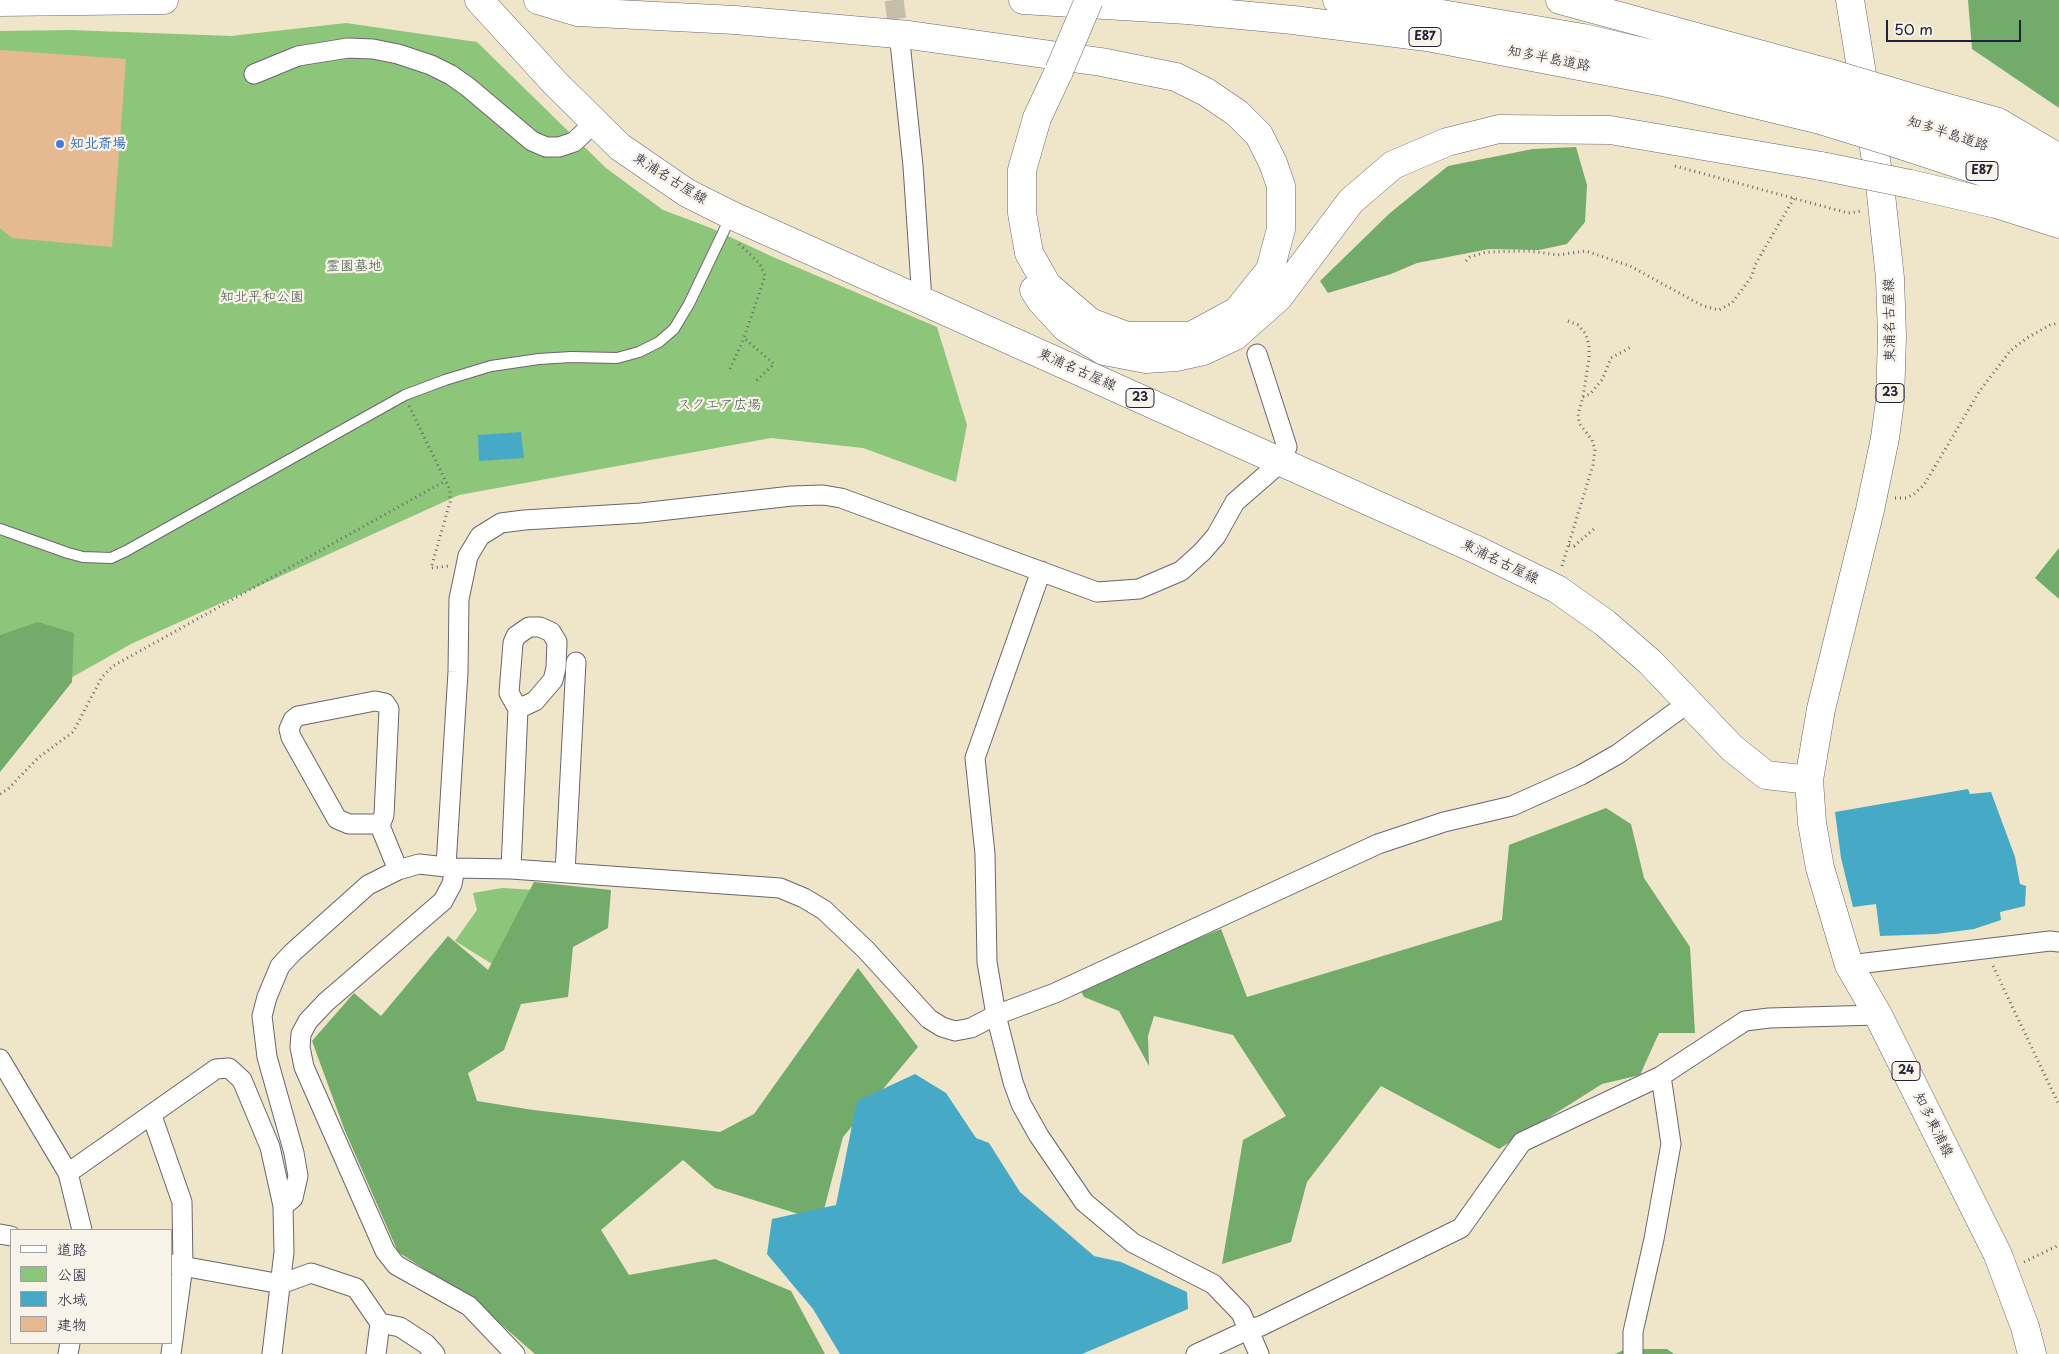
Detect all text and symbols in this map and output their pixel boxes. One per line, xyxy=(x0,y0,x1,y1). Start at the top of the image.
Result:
scale bar xyxy=(1889,10,2024,42)
text: 50 m xyxy=(1894,17,1933,40)
road number: E87 xyxy=(1409,28,1441,46)
street label: 知多半島道路 xyxy=(1506,43,1592,75)
street label: 知多半島道路 xyxy=(1905,113,1991,155)
place label: 知北斎場 xyxy=(70,136,126,152)
marker: 知北斎場 xyxy=(54,138,66,150)
street label: 東浦名古屋線 xyxy=(630,150,710,208)
road number: E87 xyxy=(1966,162,1998,180)
park label: 霊園墓地 xyxy=(326,258,382,274)
street label: 東浦名古屋線 xyxy=(1881,278,1899,362)
park label: 知北平和公園 xyxy=(220,289,304,305)
street label: 東浦名古屋線 xyxy=(1035,345,1119,395)
road number: 23 xyxy=(1876,383,1904,402)
road number: 23 xyxy=(1126,388,1154,408)
park label: スクエア広場 xyxy=(677,397,761,413)
street label: 東浦名古屋線 xyxy=(1459,536,1541,588)
road number: 24 xyxy=(1892,1062,1920,1080)
street label: 知多東浦線 xyxy=(1910,1090,1956,1160)
legend xyxy=(10,1229,172,1344)
text: 道路 xyxy=(57,1237,87,1260)
text: 公園 xyxy=(57,1262,87,1285)
text: 水域 xyxy=(57,1287,87,1310)
text: 建物 xyxy=(57,1312,87,1335)

